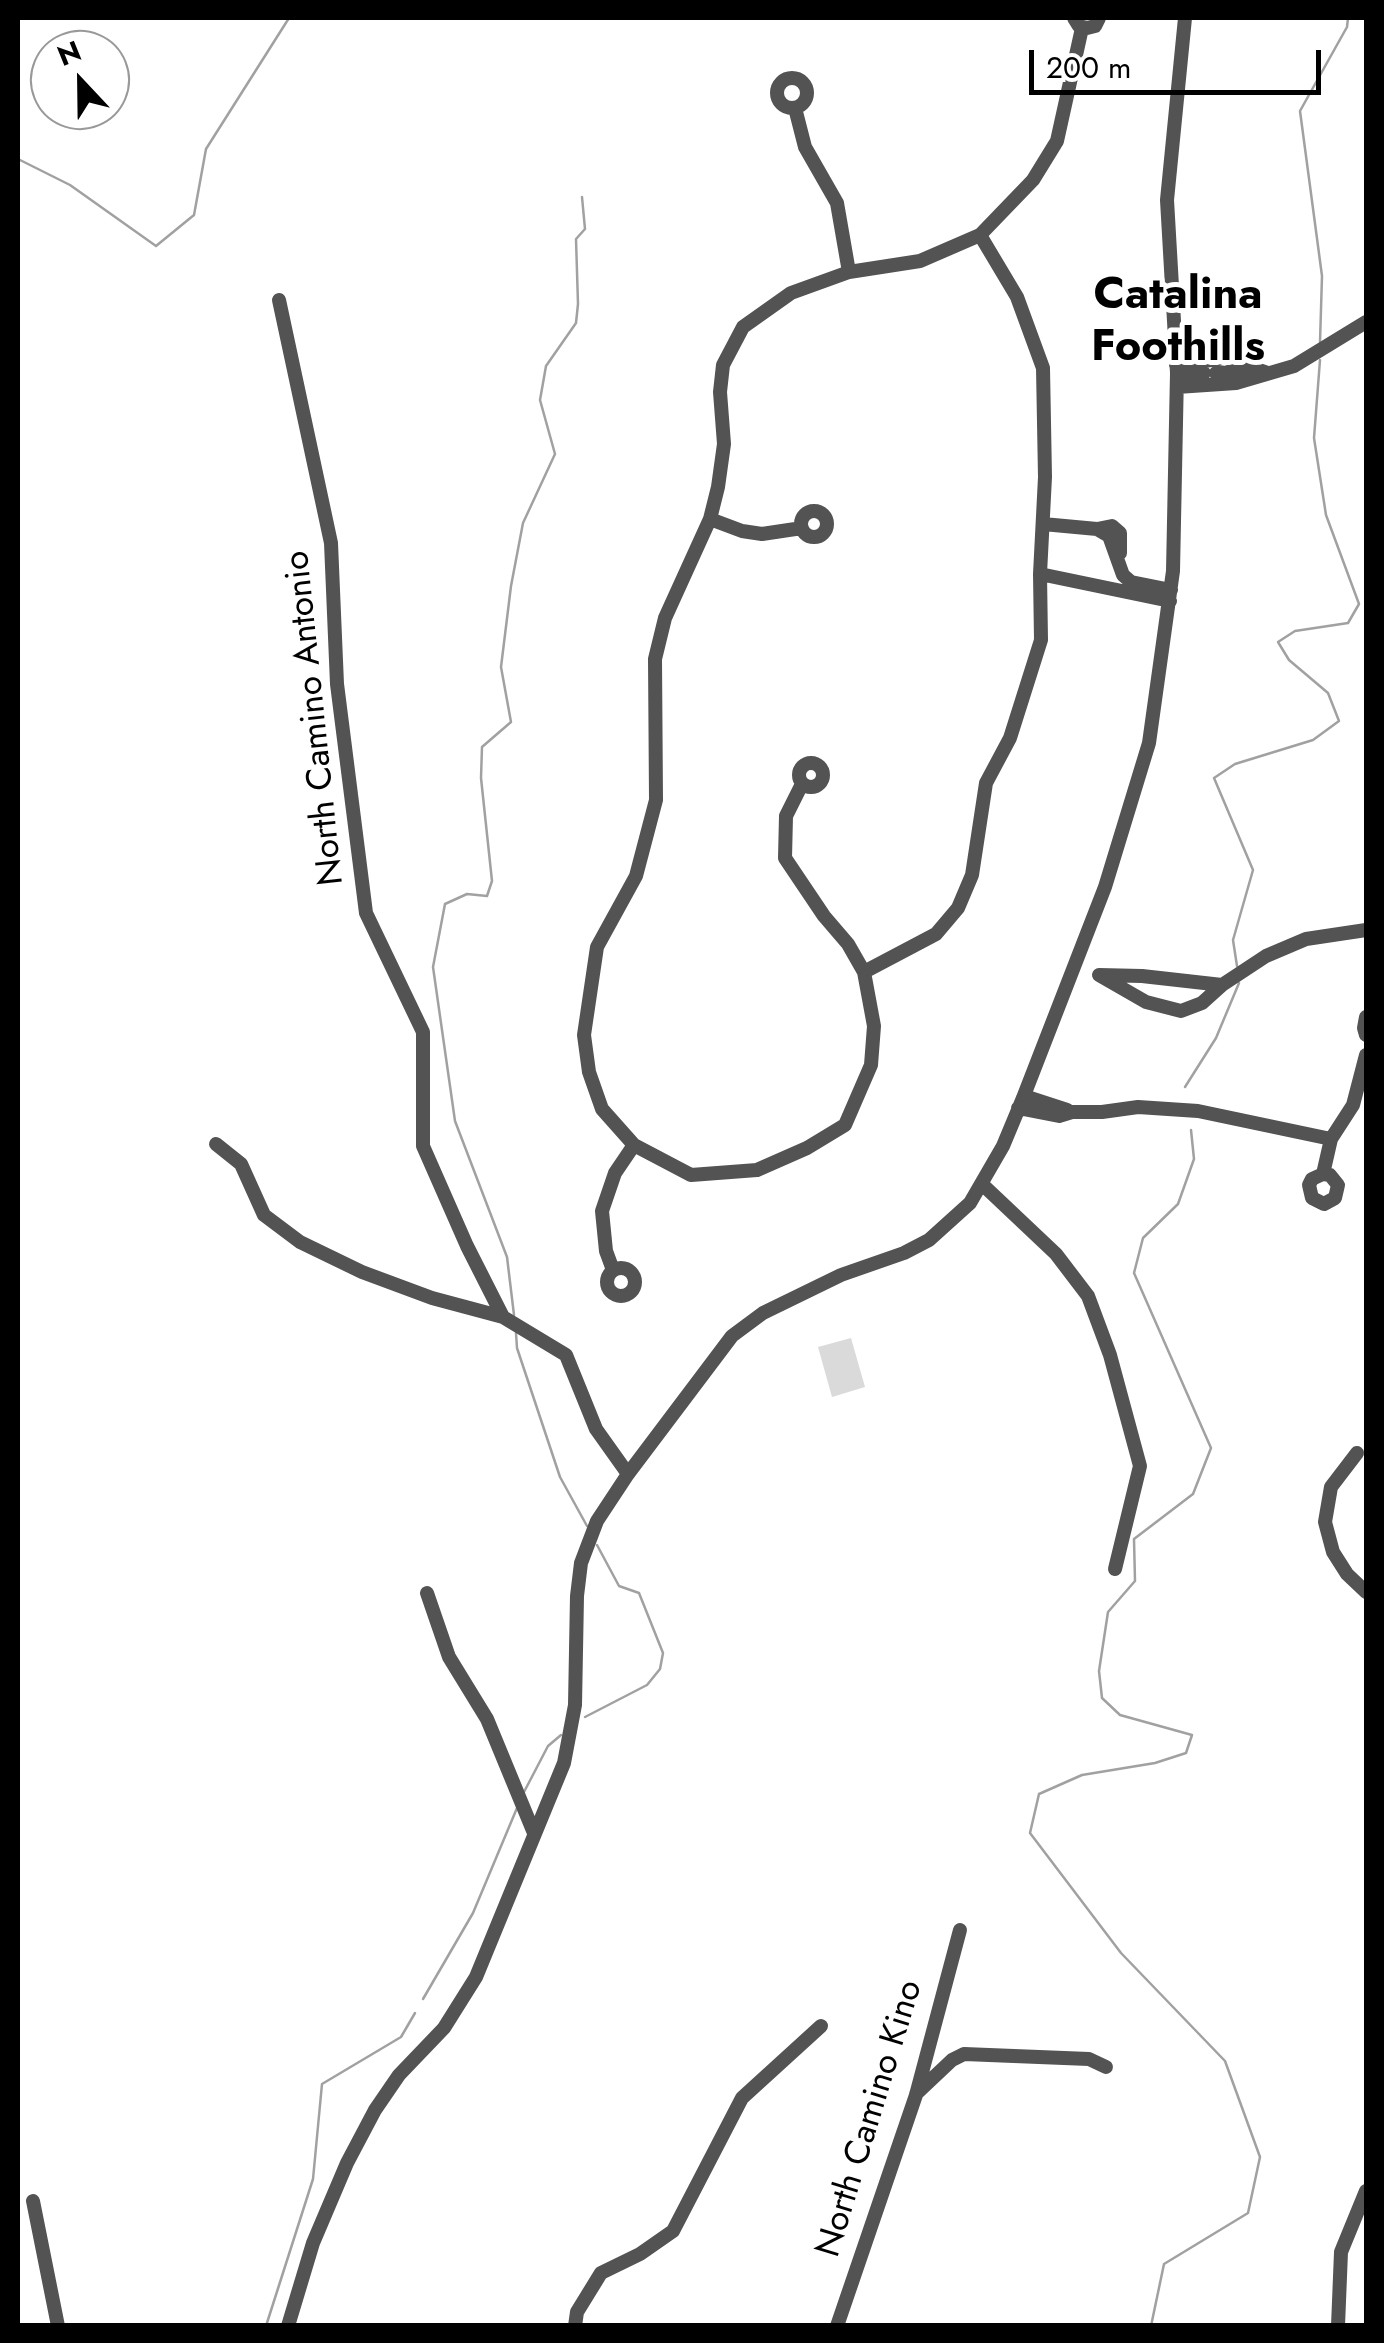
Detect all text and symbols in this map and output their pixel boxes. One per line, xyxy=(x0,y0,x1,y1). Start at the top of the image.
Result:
north arrow xyxy=(30,30,130,130)
text: N xyxy=(51,30,87,77)
scale bar xyxy=(1034,30,1326,92)
text: 200 m xyxy=(1046,46,1131,89)
district label: Catalina Foothills xyxy=(1091,270,1265,376)
street label: North Camino Antonio xyxy=(278,549,354,887)
street label: North Camino Kino xyxy=(809,1976,933,2262)

